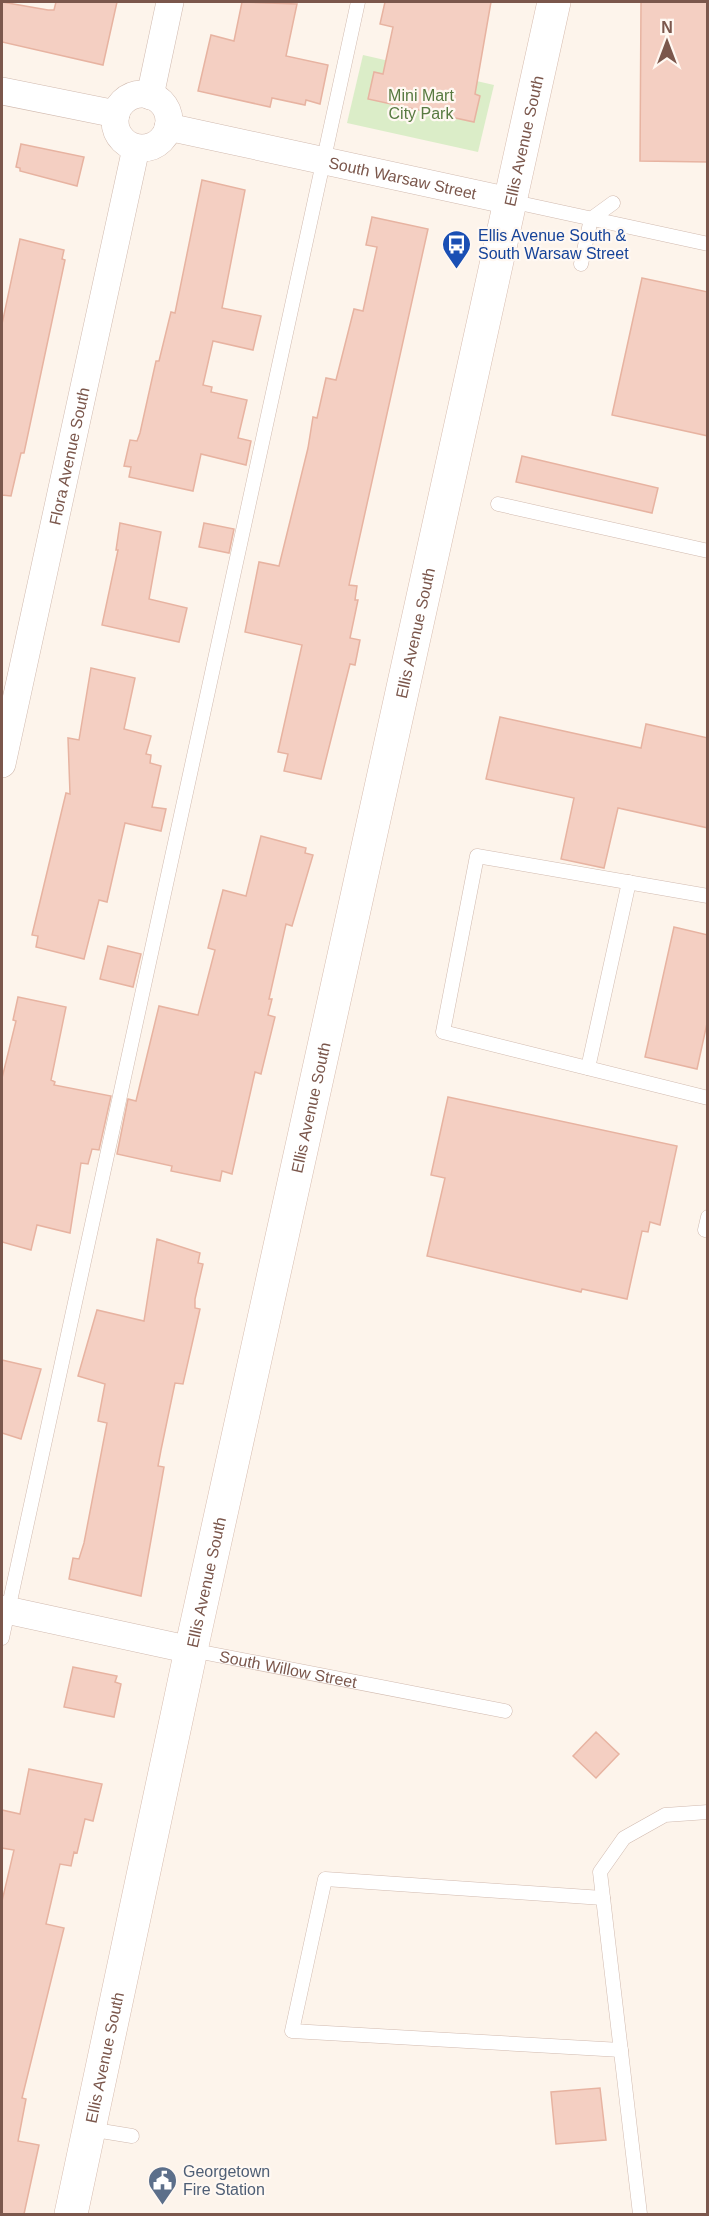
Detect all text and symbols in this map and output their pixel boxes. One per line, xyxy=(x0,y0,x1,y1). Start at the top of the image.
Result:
north arrow xyxy=(637,12,697,72)
text: N xyxy=(661,19,673,36)
street label: Ellis Avenue South xyxy=(501,74,546,208)
park label: Mini Mart City Park xyxy=(388,87,454,122)
street label: South Warsaw Street xyxy=(327,154,479,202)
place label: Ellis Avenue South & South Warsaw Street xyxy=(478,227,629,262)
bus stop icon: Ellis Avenue South & South Warsaw Street xyxy=(441,228,473,270)
street label: Flora Avenue South xyxy=(46,386,92,527)
street label: Ellis Avenue South xyxy=(392,566,438,700)
street label: Ellis Avenue South xyxy=(288,1041,333,1175)
street label: Ellis Avenue South xyxy=(183,1515,229,1649)
street label: South Willow Street xyxy=(218,1647,359,1691)
street label: Ellis Avenue South xyxy=(82,1991,126,2124)
place label: Georgetown Fire Station xyxy=(183,2163,270,2198)
public building icon: Georgetown Fire Station xyxy=(146,2164,178,2206)

